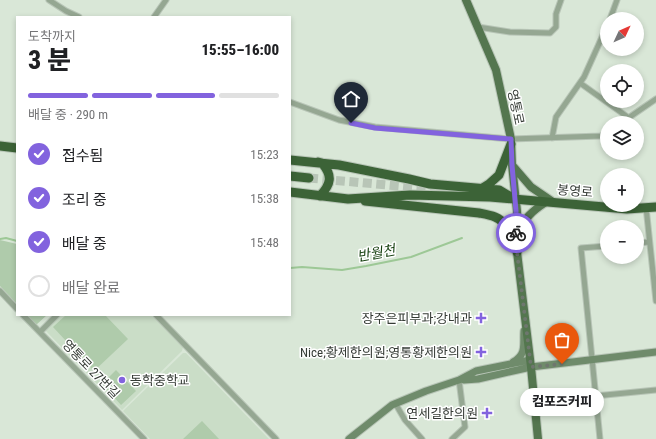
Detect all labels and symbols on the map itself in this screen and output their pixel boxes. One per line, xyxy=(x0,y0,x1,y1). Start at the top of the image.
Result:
north arrow xyxy=(600,12,644,56)
pin xyxy=(334,82,368,123)
street label: 영통로 xyxy=(505,88,527,126)
street label: 봉영로 xyxy=(556,182,594,200)
courier xyxy=(496,213,536,253)
water label: 반월천 xyxy=(356,241,398,265)
place label: 장주은피부과;강내과 xyxy=(362,311,472,326)
marker: 장주은피부과;강내과 xyxy=(475,312,487,324)
pin xyxy=(545,323,579,364)
street label: 영통로 27번길 xyxy=(59,337,123,401)
place label: Nice;황제한의원;영통황제한의원 xyxy=(300,345,472,360)
marker: Nice;황제한의원;영통황제한의원 xyxy=(475,346,487,358)
place label: 동학중학교 xyxy=(130,373,190,388)
marker: 동학중학교 xyxy=(117,375,127,385)
callout: 컴포즈커피 xyxy=(520,388,604,416)
place label: 연세길한의원 xyxy=(406,406,478,421)
marker: 연세길한의원 xyxy=(481,407,493,419)

